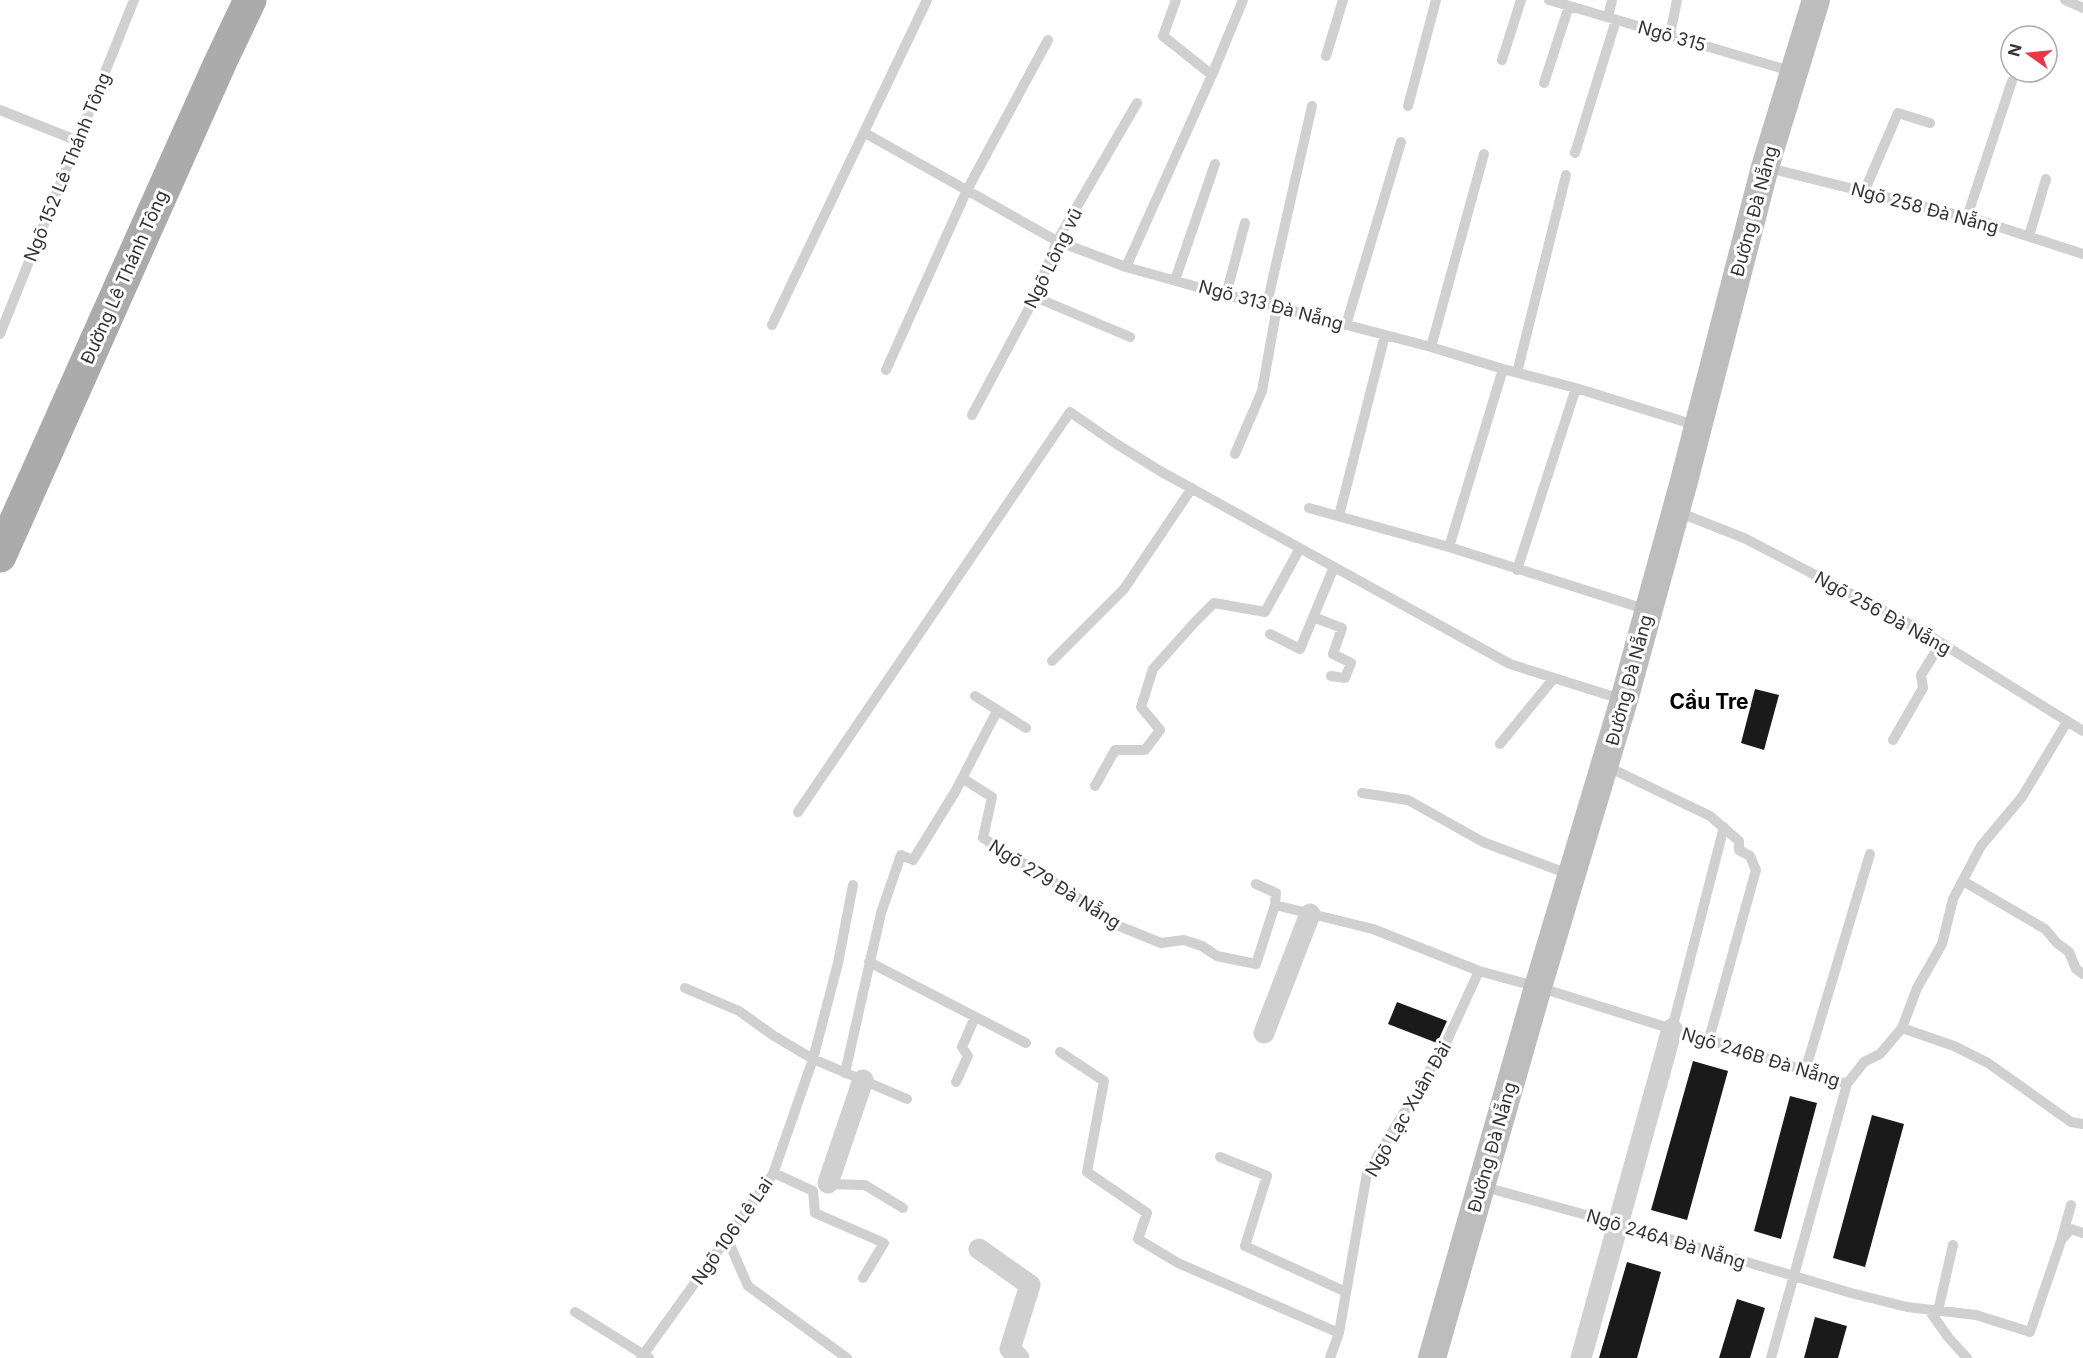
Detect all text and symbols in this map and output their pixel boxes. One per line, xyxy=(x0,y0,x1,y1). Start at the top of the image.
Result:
street label: Ngõ 315 xyxy=(1636,16,1708,56)
north arrow xyxy=(1999,24,2059,84)
text: N xyxy=(2003,42,2026,59)
street label: Ngõ 152 Lê Thánh Tông xyxy=(19,69,115,265)
street label: Đường Đà Nẵng xyxy=(1726,143,1782,279)
street label: Ngõ 258 Đà Nẵng xyxy=(1849,178,2001,238)
street label: Đường Lê Thánh Tông xyxy=(76,187,172,367)
street label: Ngõ Lông vũ xyxy=(1020,204,1086,312)
street label: Ngõ 313 Đà Nẵng xyxy=(1197,276,1345,334)
street label: Ngõ 256 Đà Nẵng xyxy=(1811,567,1955,659)
street label: Đường Đà Nẵng xyxy=(1601,612,1657,748)
district label: Cầu Tre xyxy=(1669,689,1749,714)
street label: Ngõ 279 Đà Nẵng xyxy=(985,835,1125,933)
street label: Ngõ 246B Đà Nẵng xyxy=(1679,1023,1843,1091)
street label: Ngõ Lạc Xuân Đài xyxy=(1361,1038,1455,1180)
street label: Đường Đà Nẵng xyxy=(1463,1079,1521,1215)
street label: Ngõ 106 Lê Lai xyxy=(687,1173,777,1289)
street label: Ngõ 246A Đà Nẵng xyxy=(1584,1205,1748,1273)

